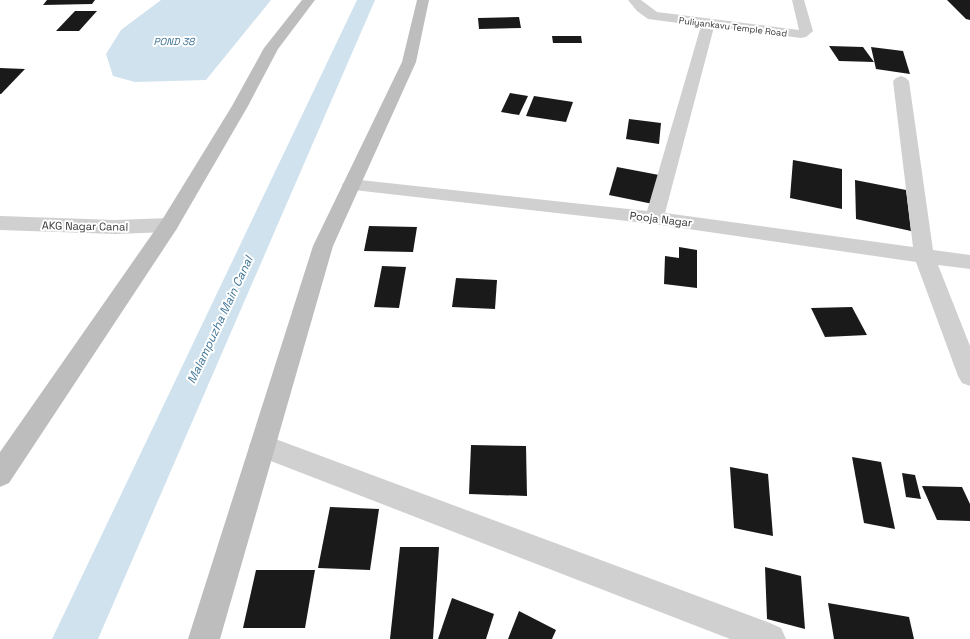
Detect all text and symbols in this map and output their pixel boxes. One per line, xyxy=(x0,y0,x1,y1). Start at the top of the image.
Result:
street label: Puliyankavu Temple Road xyxy=(678,14,788,40)
water label: POND 38 xyxy=(154,35,196,48)
street label: Pooja Nagar xyxy=(629,208,693,230)
street label: AKG Nagar Canal xyxy=(42,218,128,234)
water label: Malampuzha Main Canal xyxy=(183,252,257,386)

